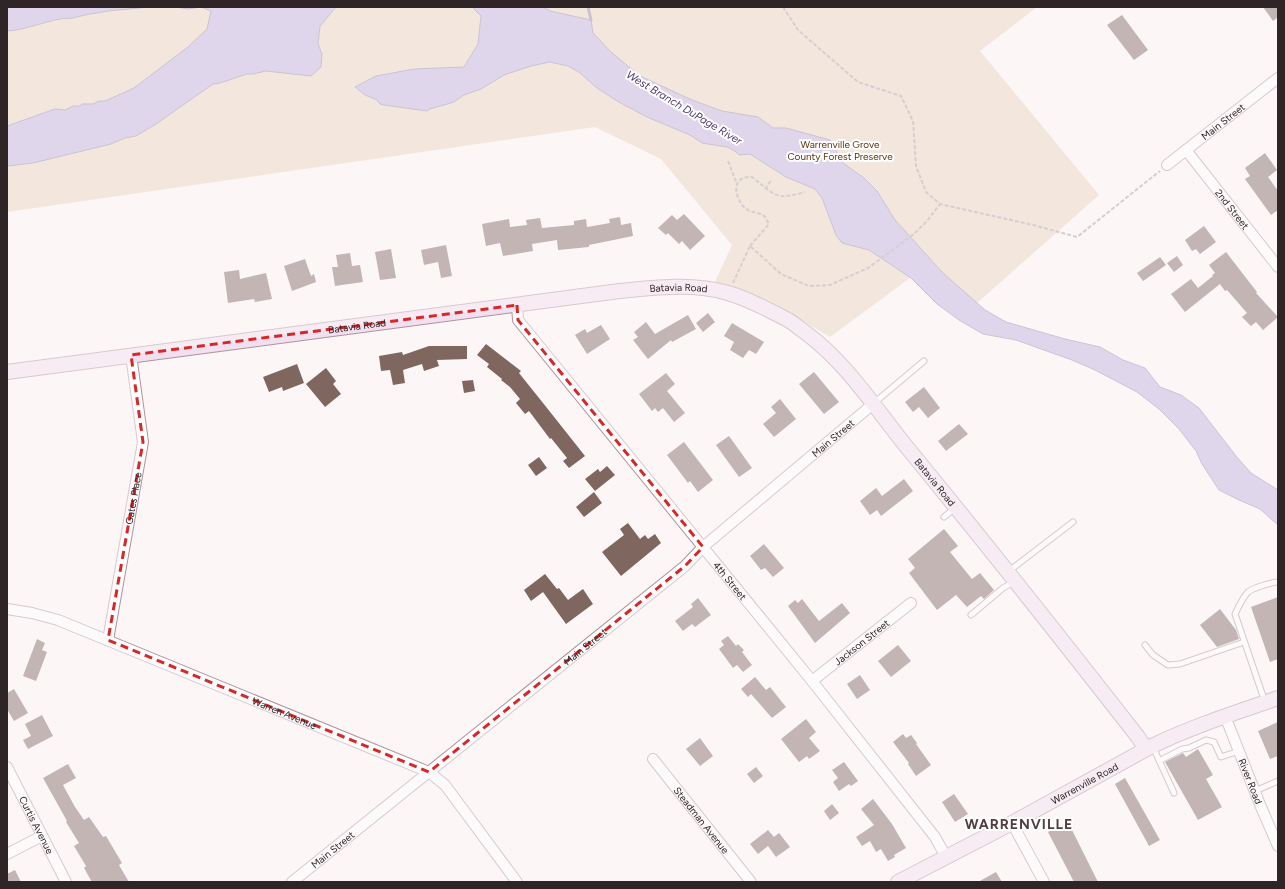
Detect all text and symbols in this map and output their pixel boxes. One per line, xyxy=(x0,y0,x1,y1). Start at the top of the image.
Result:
water label: West Branch DuPage River xyxy=(624,68,745,148)
street label: Main Street xyxy=(1198,100,1248,142)
park label: Warrenville Grove County Forest Preserve xyxy=(787,138,893,163)
street label: 2nd Street xyxy=(1213,186,1252,232)
street label: Batavia Road xyxy=(649,280,708,295)
street label: Batavia Road xyxy=(327,315,387,336)
street label: Main Street xyxy=(809,416,857,460)
street label: Batavia Road xyxy=(912,455,959,509)
street label: Gates Place xyxy=(122,470,144,525)
street label: 4th Street xyxy=(711,559,750,603)
street label: Jackson Street xyxy=(831,616,892,668)
street label: Main Street xyxy=(561,625,610,668)
street label: Warren Avenue xyxy=(250,694,319,732)
street label: River Road xyxy=(1236,756,1266,806)
street label: Warrenville Road xyxy=(1048,759,1121,807)
street label: Steadman Avenue xyxy=(671,784,733,857)
street label: Curtis Avenue xyxy=(16,794,57,856)
district label: WARRENVILLE xyxy=(965,816,1073,833)
street label: Main Street xyxy=(308,828,357,871)

